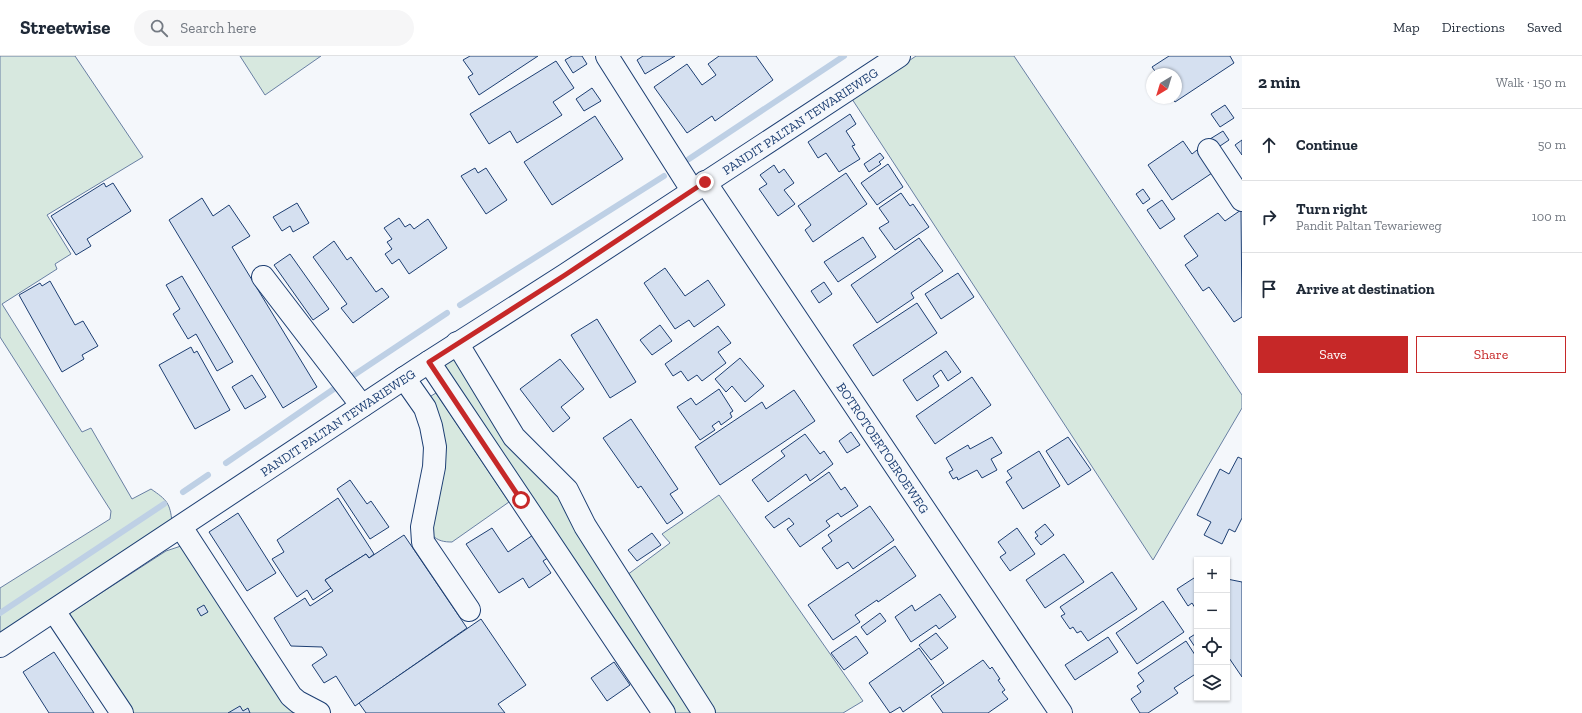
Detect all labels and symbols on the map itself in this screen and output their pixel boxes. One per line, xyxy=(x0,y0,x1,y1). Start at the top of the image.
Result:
street label: PANDIT PALTAN TEWARIEWEG xyxy=(720,65,881,178)
north arrow xyxy=(1146,68,1182,104)
route end xyxy=(696,173,714,191)
street label: PANDIT PALTAN TEWARIEWEG xyxy=(258,366,418,479)
street label: BOTROTOERTOEROEWEG xyxy=(834,380,932,516)
route start xyxy=(512,491,530,509)

